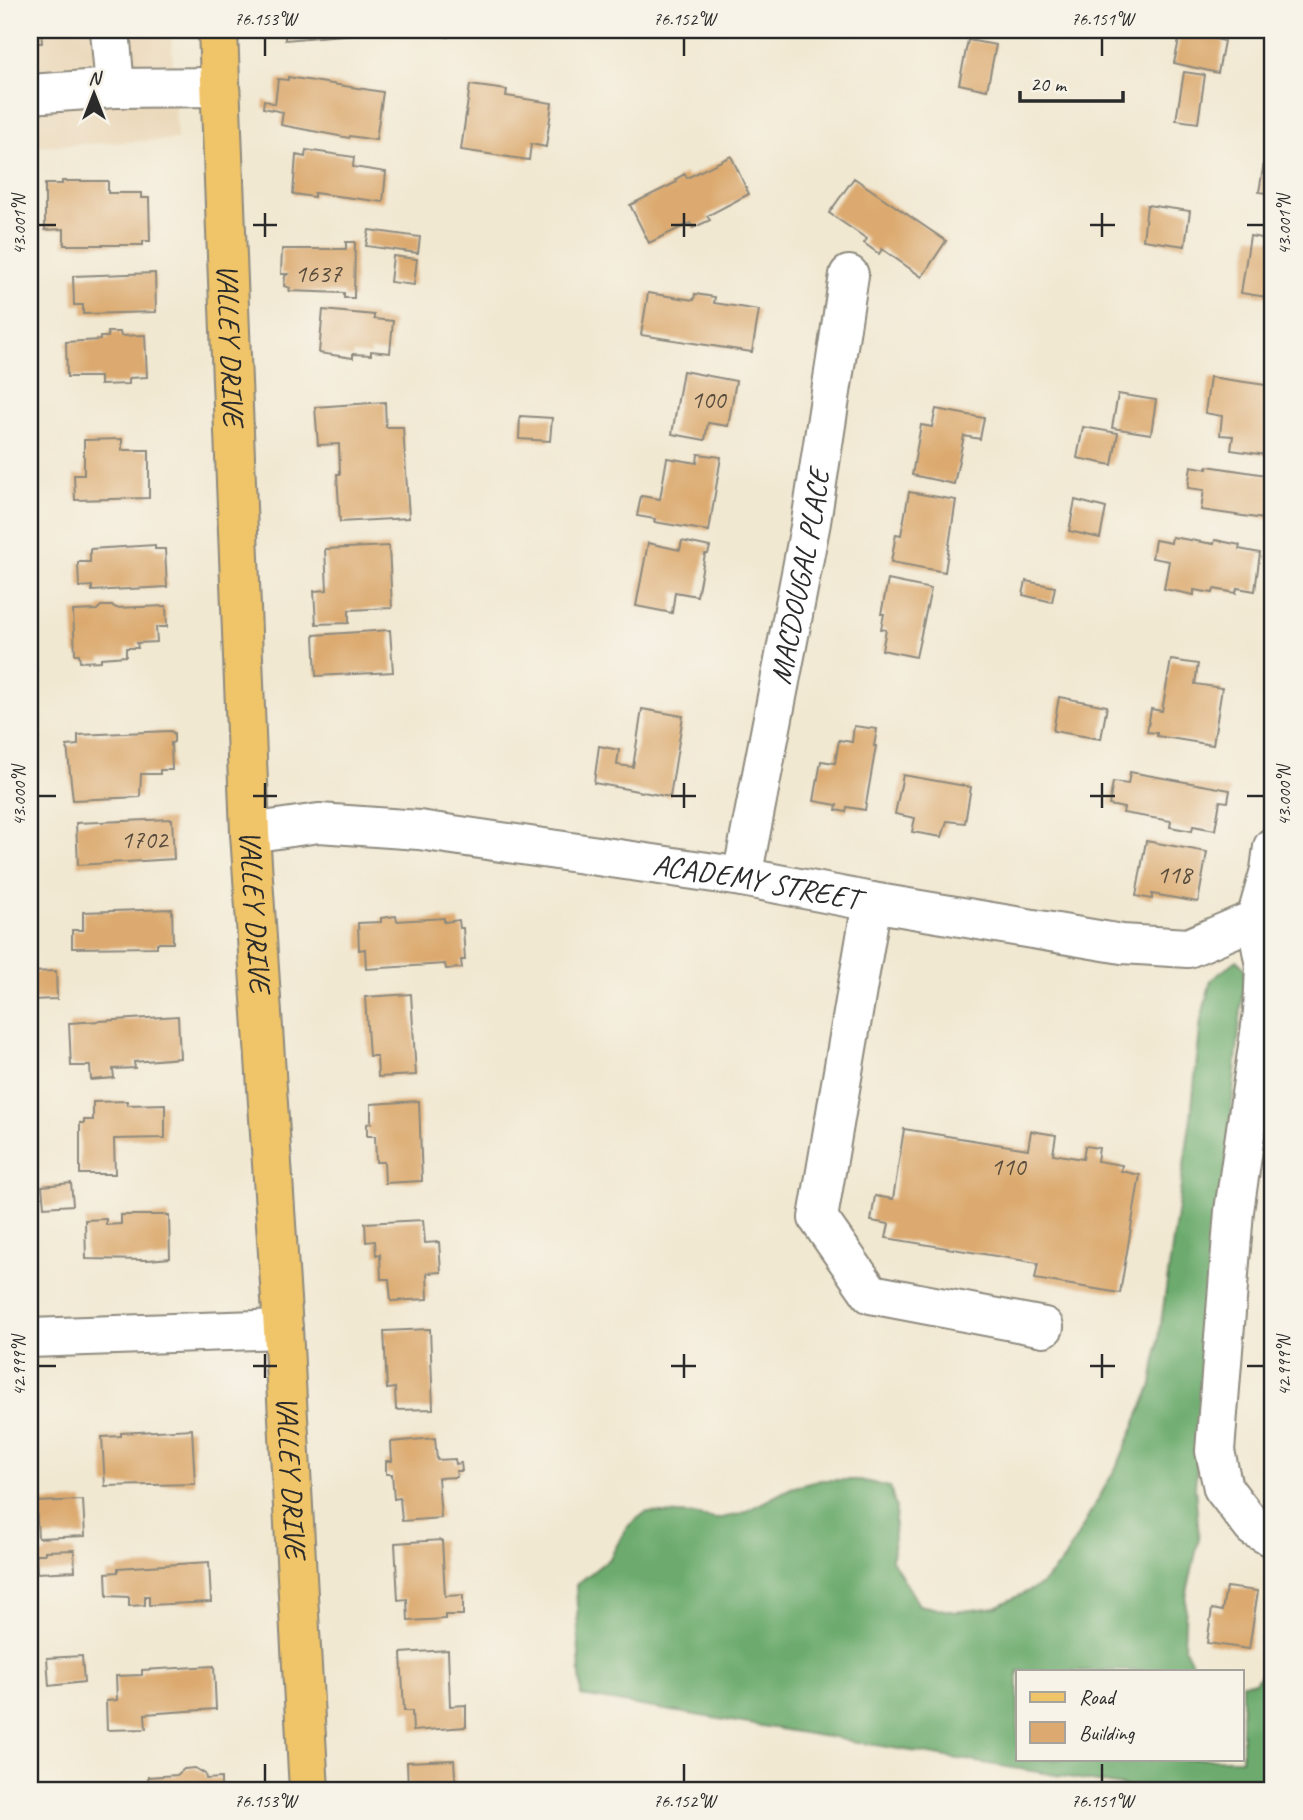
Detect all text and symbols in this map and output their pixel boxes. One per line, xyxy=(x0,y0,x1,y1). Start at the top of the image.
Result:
text: 76.153°W xyxy=(234,8,299,30)
text: 76.152°W xyxy=(653,8,718,30)
text: 76.151°W xyxy=(1071,8,1136,30)
north arrow xyxy=(60,60,130,130)
scale bar xyxy=(1020,60,1123,104)
text: N xyxy=(88,66,103,90)
text: 20 m xyxy=(1030,71,1068,97)
text: 43.001°N xyxy=(8,192,30,255)
text: 43.001°N xyxy=(1273,192,1295,255)
house number: 1637 xyxy=(295,257,343,290)
street label: VALLEY DRIVE xyxy=(208,263,253,431)
house number: 100 xyxy=(690,383,728,416)
street label: MACDOUGAL PLACE xyxy=(761,463,838,687)
text: 43.000°N xyxy=(8,763,30,826)
text: 43.000°N xyxy=(1273,763,1295,826)
house number: 1702 xyxy=(121,823,170,856)
street label: VALLEY DRIVE xyxy=(231,829,280,998)
street label: ACADEMY STREET xyxy=(650,845,870,920)
house number: 118 xyxy=(1156,858,1194,891)
house number: 110 xyxy=(990,1150,1028,1183)
text: 42.999°N xyxy=(8,1333,30,1396)
text: 42.999°N xyxy=(1273,1333,1295,1396)
street label: VALLEY DRIVE xyxy=(268,1395,315,1563)
legend xyxy=(1016,1670,1244,1760)
text: Road xyxy=(1079,1684,1118,1710)
text: Building xyxy=(1079,1720,1136,1746)
text: 76.153°W xyxy=(234,1790,299,1812)
text: 76.152°W xyxy=(653,1790,718,1812)
text: 76.151°W xyxy=(1071,1790,1136,1812)

